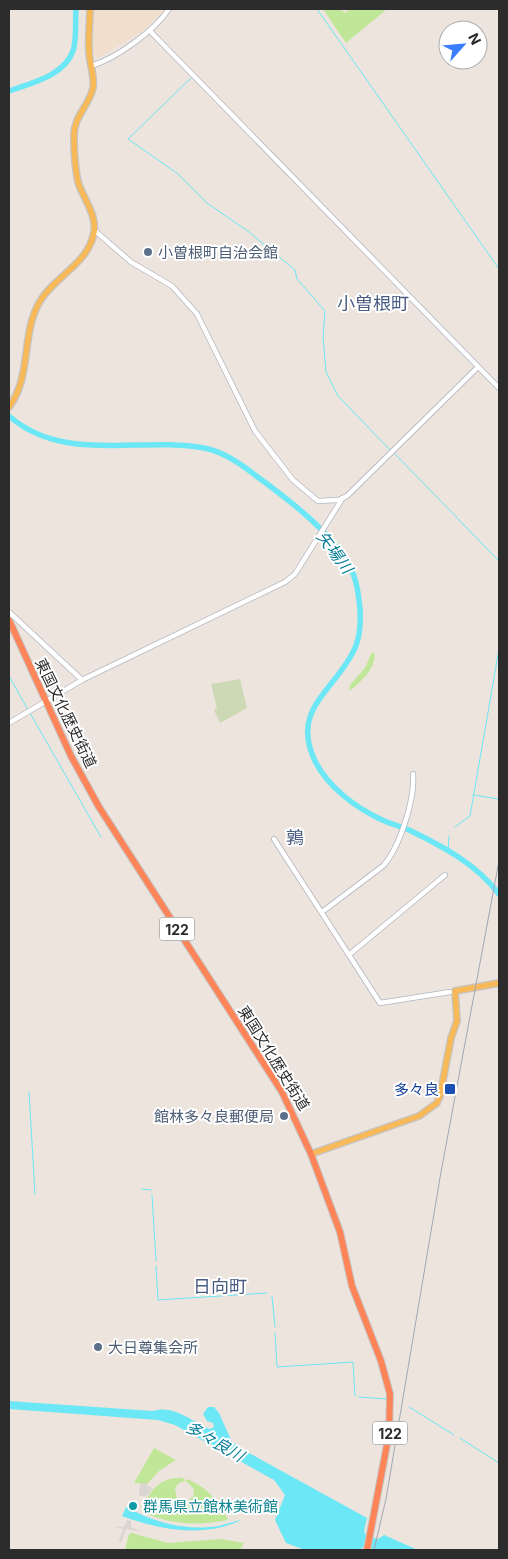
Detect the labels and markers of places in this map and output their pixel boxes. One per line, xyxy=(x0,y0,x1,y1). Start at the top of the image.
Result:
place label: 小曽根町自治会館 xyxy=(158,243,278,262)
marker: 小曽根町自治会館 xyxy=(142,246,154,258)
place label: 多々良 xyxy=(394,1080,439,1099)
marker: 多々良 xyxy=(443,1082,457,1096)
place label: 館林多々良郵便局 xyxy=(154,1107,274,1126)
marker: 館林多々良郵便局 xyxy=(278,1110,290,1122)
place label: 大日尊集会所 xyxy=(108,1338,198,1357)
marker: 大日尊集会所 xyxy=(92,1341,104,1353)
place label: 群馬県立館林美術館 xyxy=(143,1497,278,1516)
marker: 群馬県立館林美術館 xyxy=(127,1500,139,1512)

